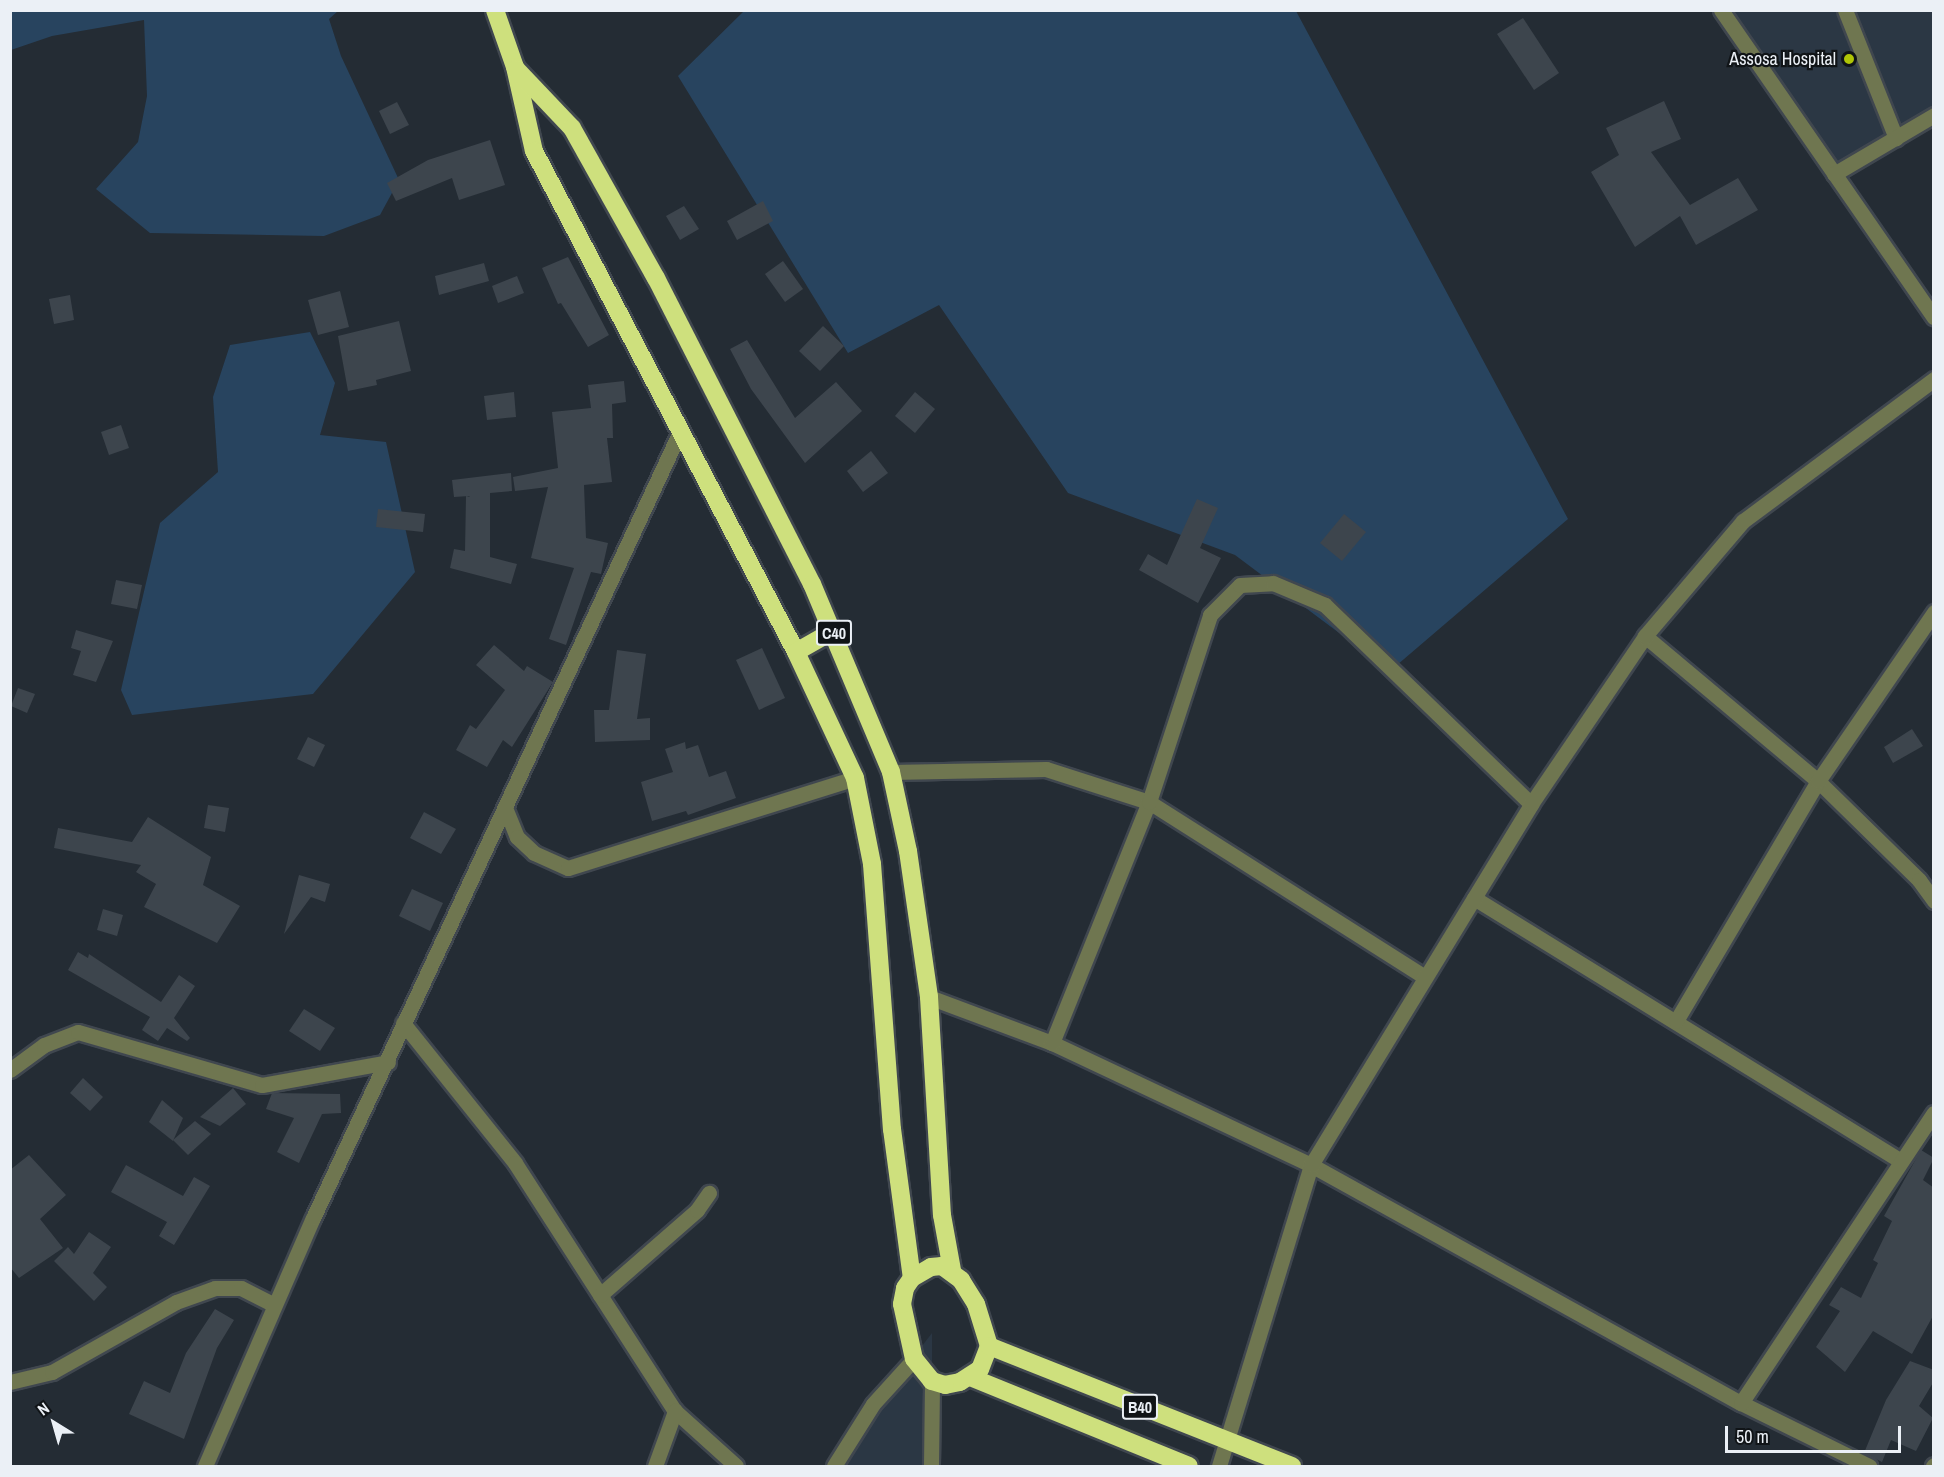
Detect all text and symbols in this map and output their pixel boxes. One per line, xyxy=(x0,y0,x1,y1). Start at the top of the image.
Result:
place label: Assosa Hospital xyxy=(1729,48,1836,70)
marker: Assosa Hospital xyxy=(1840,50,1858,68)
road number: C40 xyxy=(814,620,854,646)
north arrow xyxy=(24,1393,84,1453)
road number: B40 xyxy=(1120,1394,1160,1420)
text: N xyxy=(33,1397,54,1420)
scale bar xyxy=(1728,1414,1904,1452)
text: 50 m xyxy=(1736,1424,1769,1449)

